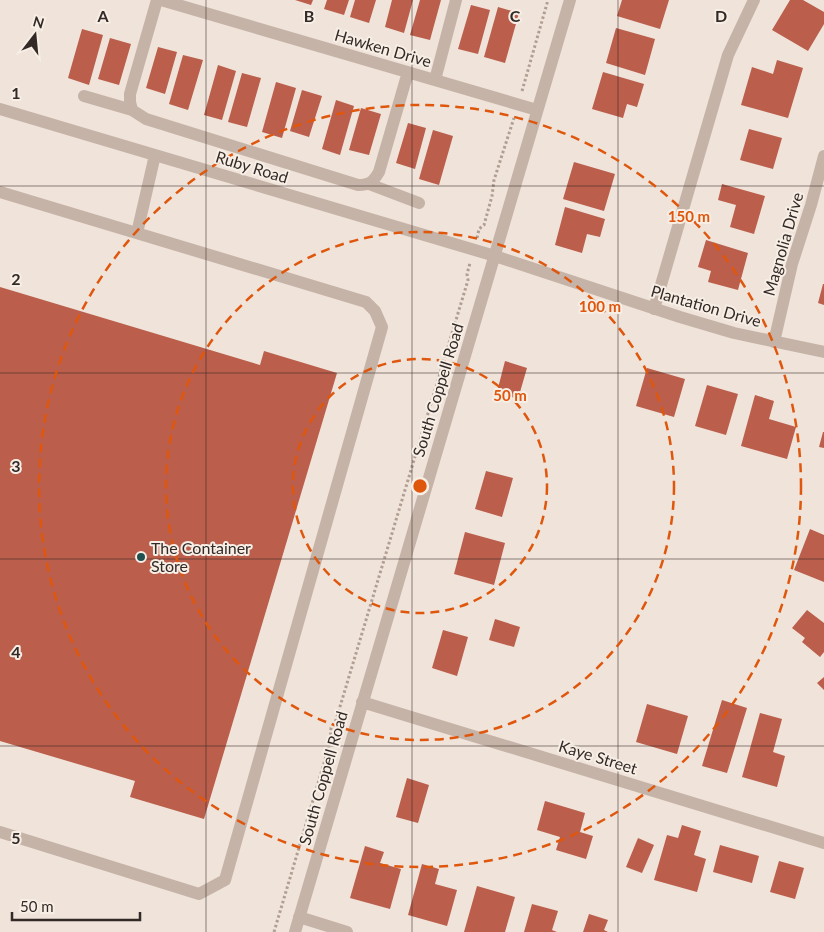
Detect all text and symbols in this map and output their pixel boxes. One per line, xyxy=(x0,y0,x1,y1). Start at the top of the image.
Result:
text: A xyxy=(96,6,109,25)
text: B xyxy=(304,6,314,25)
text: C xyxy=(510,6,521,25)
text: D xyxy=(715,6,727,25)
north arrow xyxy=(10,10,60,60)
text: N xyxy=(31,12,46,32)
street label: Hawken Drive xyxy=(333,25,434,70)
text: 1 xyxy=(11,83,21,102)
street label: Ruby Road xyxy=(214,147,291,187)
street label: Magnolia Drive xyxy=(759,190,806,298)
text: 150 m xyxy=(668,207,710,225)
text: 2 xyxy=(11,269,21,288)
street label: Plantation Drive xyxy=(649,281,763,330)
text: 100 m xyxy=(579,297,621,315)
street label: South Coppell Road xyxy=(408,321,467,459)
text: 50 m xyxy=(493,386,527,404)
text: 3 xyxy=(11,456,21,475)
centre of rings xyxy=(411,477,429,495)
place label: The Container Store xyxy=(151,538,251,575)
marker: The Container Store xyxy=(135,551,147,563)
text: 4 xyxy=(11,642,21,661)
street label: South Coppell Road xyxy=(294,709,351,847)
street label: Kaye Street xyxy=(557,736,640,778)
text: 5 xyxy=(11,828,21,847)
scale bar xyxy=(12,890,140,922)
text: 50 m xyxy=(20,897,54,915)

